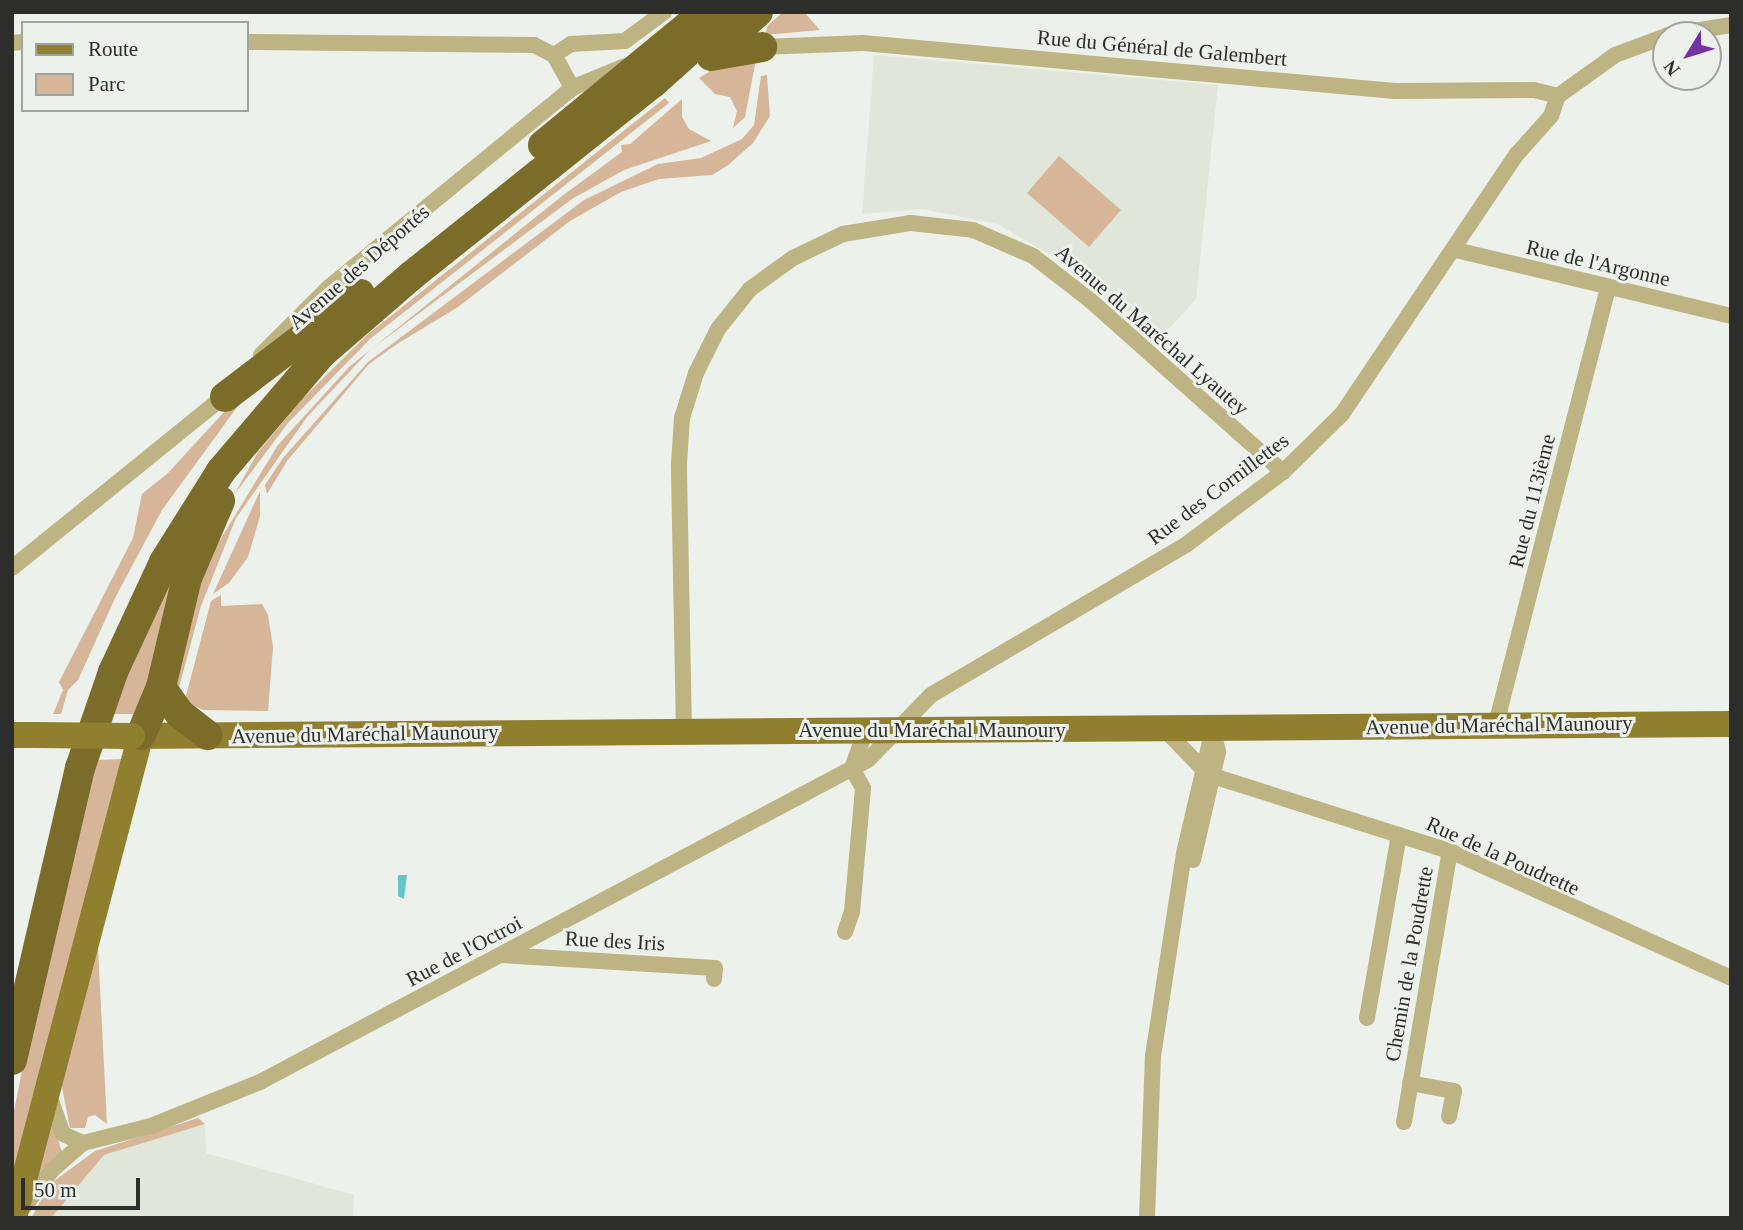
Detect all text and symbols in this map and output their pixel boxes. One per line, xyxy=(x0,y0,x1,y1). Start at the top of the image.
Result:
legend xyxy=(21,21,248,112)
north arrow xyxy=(1652,21,1722,91)
street label: Rue du Général de Galembert xyxy=(1036,25,1288,71)
text: Route xyxy=(88,37,138,61)
text: N xyxy=(1659,56,1684,80)
text: Parc xyxy=(88,72,125,96)
street label: Avenue des Déportés xyxy=(284,199,434,335)
street label: Rue de l'Argonne xyxy=(1524,234,1672,292)
street label: Avenue du Maréchal Lyautey xyxy=(1050,239,1254,421)
street label: Rue des Cornillettes xyxy=(1142,428,1294,550)
street label: Rue du 113ième xyxy=(1503,432,1561,570)
street label: Avenue du Maréchal Maunoury xyxy=(1365,710,1633,740)
street label: Avenue du Maréchal Maunoury xyxy=(798,717,1066,743)
street label: Avenue du Maréchal Maunoury xyxy=(231,719,499,749)
street label: Rue de la Poudrette xyxy=(1422,811,1584,901)
street label: Chemin de la Poudrette xyxy=(1379,864,1439,1064)
street label: Rue de l'Octroi xyxy=(402,910,526,992)
street label: Rue des Iris xyxy=(564,926,666,956)
scale bar xyxy=(24,1164,144,1208)
text: 50 m xyxy=(34,1178,77,1202)

